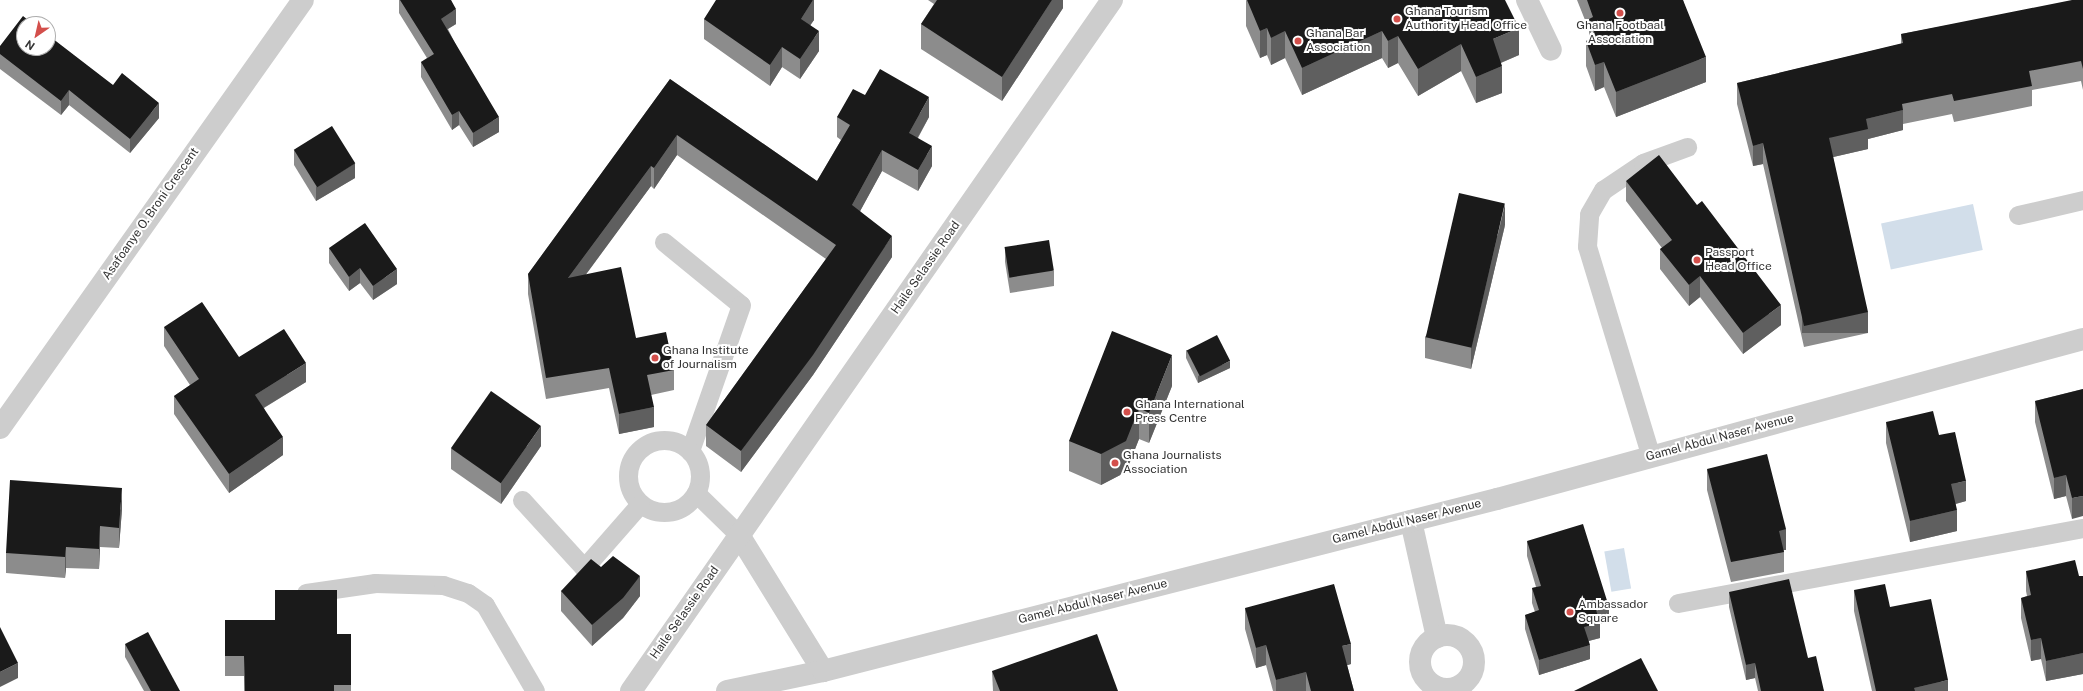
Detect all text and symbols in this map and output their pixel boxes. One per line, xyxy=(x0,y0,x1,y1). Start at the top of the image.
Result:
place label: Ghana Tourism Authority Head Office xyxy=(1405,5,1527,33)
marker: Ghana Footbaal Association xyxy=(1615,8,1625,18)
marker: Ghana Tourism Authority Head Office xyxy=(1392,14,1402,24)
north arrow xyxy=(16,16,56,56)
place label: Ghana Footbaal Association xyxy=(1576,19,1664,47)
place label: Ghana Bar Association xyxy=(1306,27,1370,55)
marker: Ghana Bar Association xyxy=(1293,36,1303,46)
text: N xyxy=(23,38,37,53)
street label: Asafoanye O. Broni Crescent xyxy=(100,145,202,283)
street label: Haile Selassie Road xyxy=(889,219,963,317)
place label: Passport Head Office xyxy=(1705,246,1772,274)
marker: Passport Head Office xyxy=(1692,255,1702,265)
place label: Ghana Institute of Journalism xyxy=(663,344,748,372)
marker: Ghana Institute of Journalism xyxy=(650,353,660,363)
place label: Ghana International Press Centre xyxy=(1135,398,1245,426)
marker: Ghana International Press Centre xyxy=(1122,407,1132,417)
street label: Gamel Abdul Naser Avenue xyxy=(1644,411,1796,465)
place label: Ghana Journalists Association xyxy=(1123,449,1222,477)
marker: Ghana Journalists Association xyxy=(1110,458,1120,468)
street label: Gamel Abdul Naser Avenue xyxy=(1331,497,1483,547)
street label: Haile Selassie Road xyxy=(648,564,722,662)
street label: Gamel Abdul Naser Avenue xyxy=(1017,577,1169,627)
place label: Ambassador Square xyxy=(1578,598,1648,626)
marker: Ambassador Square xyxy=(1565,607,1575,617)

